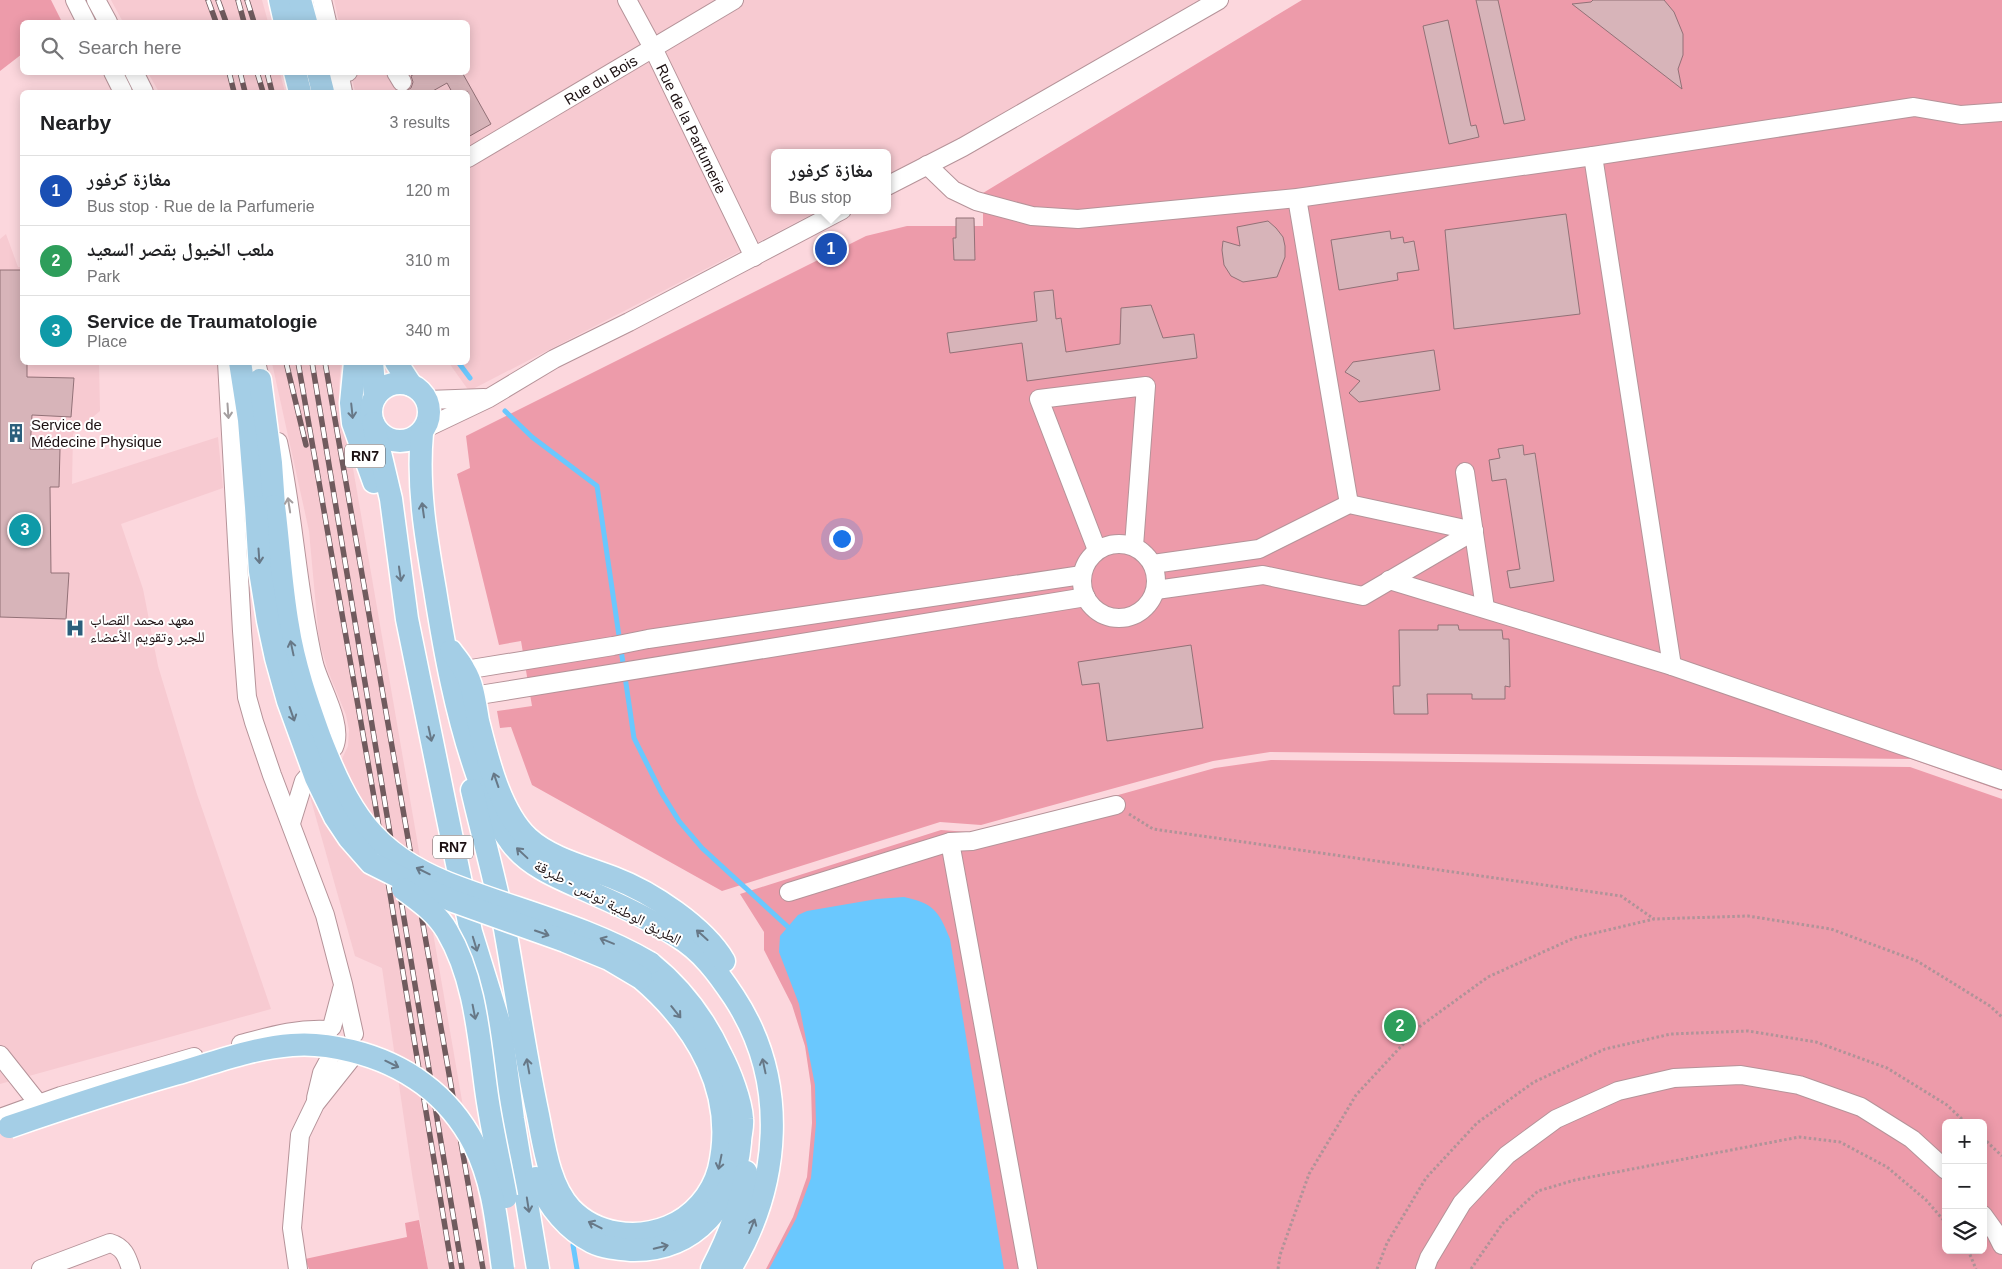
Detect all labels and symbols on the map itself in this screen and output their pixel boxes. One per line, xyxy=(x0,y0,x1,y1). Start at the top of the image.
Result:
street label: Rue du Bois xyxy=(561,51,640,108)
street label: Rue de la Parfumerie xyxy=(653,61,730,196)
pin: 1 xyxy=(815,230,847,268)
one-way arrow xyxy=(224,403,233,419)
one-way arrow xyxy=(347,403,357,419)
place label: Service de Médecine Physique xyxy=(31,416,162,450)
building icon: Service de Médecine Physique xyxy=(5,422,27,444)
road number: RN7 xyxy=(345,444,385,468)
one-way arrow xyxy=(283,497,293,513)
one-way arrow xyxy=(417,503,427,519)
pin: 3 xyxy=(9,511,41,549)
your location xyxy=(829,526,855,552)
one-way arrow xyxy=(255,547,264,563)
one-way arrow xyxy=(396,566,406,582)
place label: معهد محمد القصاب للجبر وتقويم الأعضاء xyxy=(90,611,205,647)
hospital icon: معهد محمد القصاب للجبر وتقويم الأعضاء xyxy=(64,617,86,639)
one-way arrow xyxy=(287,640,296,656)
one-way arrow xyxy=(288,706,297,721)
one-way arrow xyxy=(426,725,436,741)
one-way arrow xyxy=(491,773,500,788)
road number: RN7 xyxy=(433,836,473,859)
one-way arrow xyxy=(515,847,528,859)
street label: الطريق الوطنية تونس - طبرقة xyxy=(531,856,684,950)
one-way arrow xyxy=(416,866,431,875)
one-way arrow xyxy=(534,929,550,939)
one-way arrow xyxy=(695,929,708,940)
one-way arrow xyxy=(600,935,615,945)
one-way arrow xyxy=(470,936,480,952)
one-way arrow xyxy=(470,1004,480,1020)
one-way arrow xyxy=(670,1006,681,1019)
pin: 2 xyxy=(1384,1007,1416,1045)
one-way arrow xyxy=(523,1059,533,1075)
one-way arrow xyxy=(759,1059,768,1075)
one-way arrow xyxy=(384,1060,399,1069)
one-way arrow xyxy=(715,1154,724,1170)
one-way arrow xyxy=(523,1197,533,1213)
one-way arrow xyxy=(748,1218,757,1234)
one-way arrow xyxy=(588,1220,603,1230)
one-way arrow xyxy=(653,1242,669,1251)

